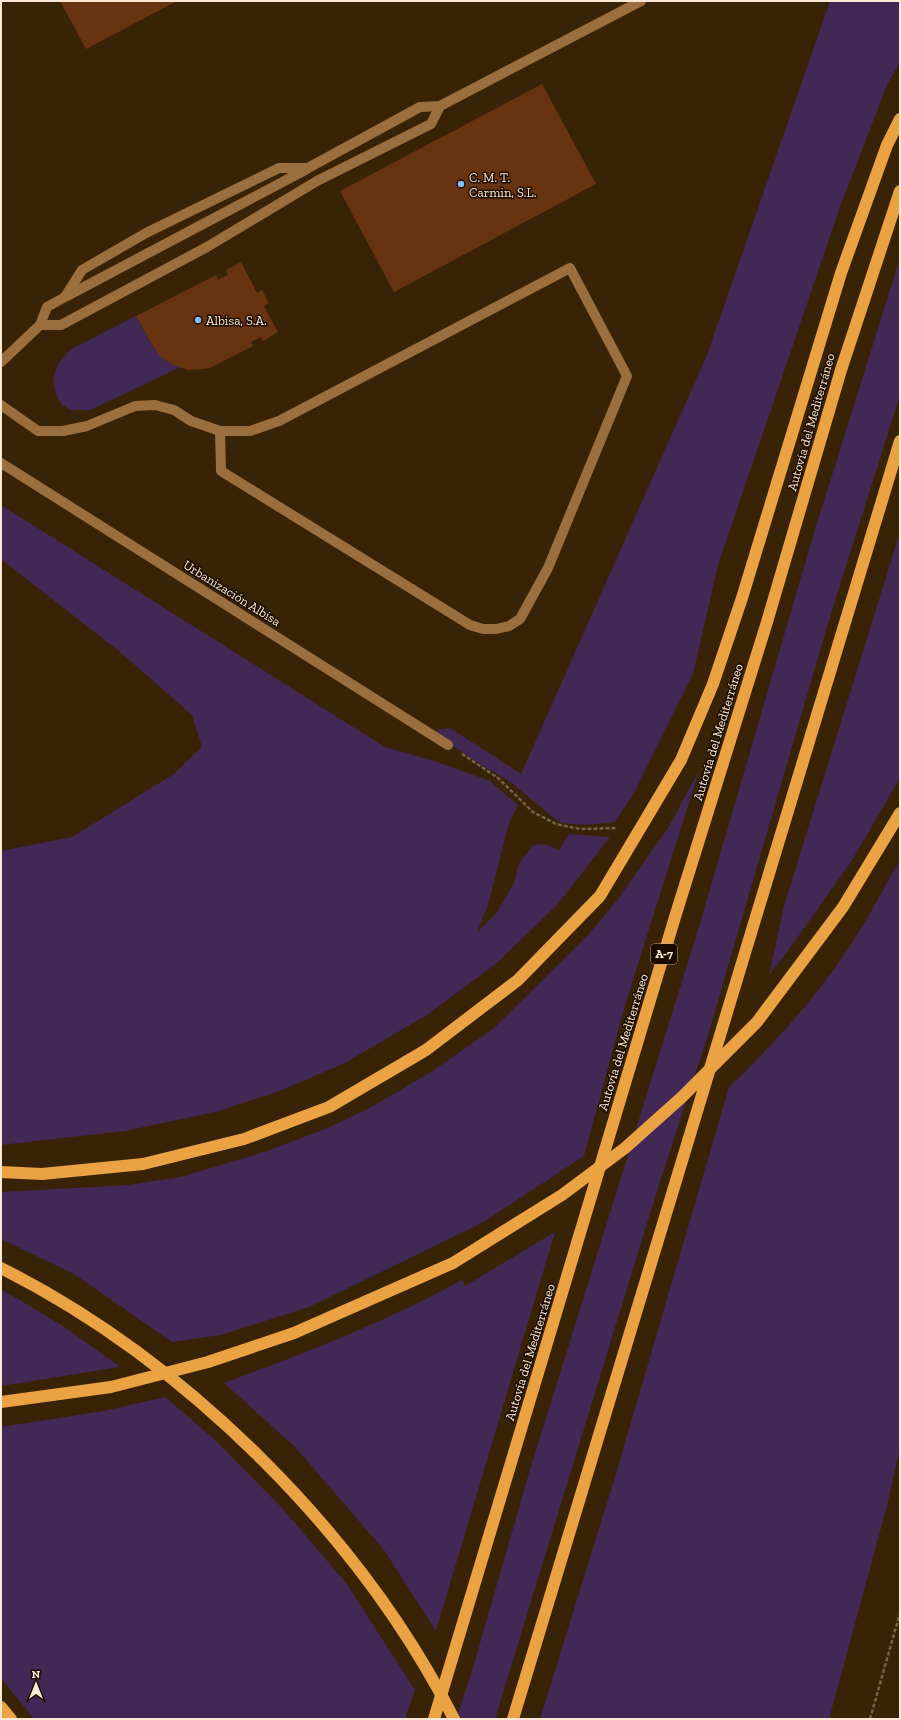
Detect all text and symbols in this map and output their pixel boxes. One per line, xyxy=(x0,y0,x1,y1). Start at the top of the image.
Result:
place label: C. M. T. Carmin, S.L. xyxy=(469,170,536,200)
marker: C. M. T. Carmin, S.L. xyxy=(456,179,466,189)
place label: Albisa, S.A. xyxy=(206,313,267,328)
marker: Albisa, S.A. xyxy=(193,315,203,325)
street label: Autovía del Mediterráneo xyxy=(784,351,838,492)
street label: Urbanización Albisa xyxy=(181,557,284,629)
street label: Autovía del Mediterráneo xyxy=(690,661,746,802)
road number: A-7 xyxy=(651,944,677,964)
street label: Autovía del Mediterráneo xyxy=(595,971,651,1112)
street label: Autovía del Mediterráneo xyxy=(502,1281,558,1422)
north arrow xyxy=(16,1664,56,1704)
text: N xyxy=(32,1668,41,1681)

